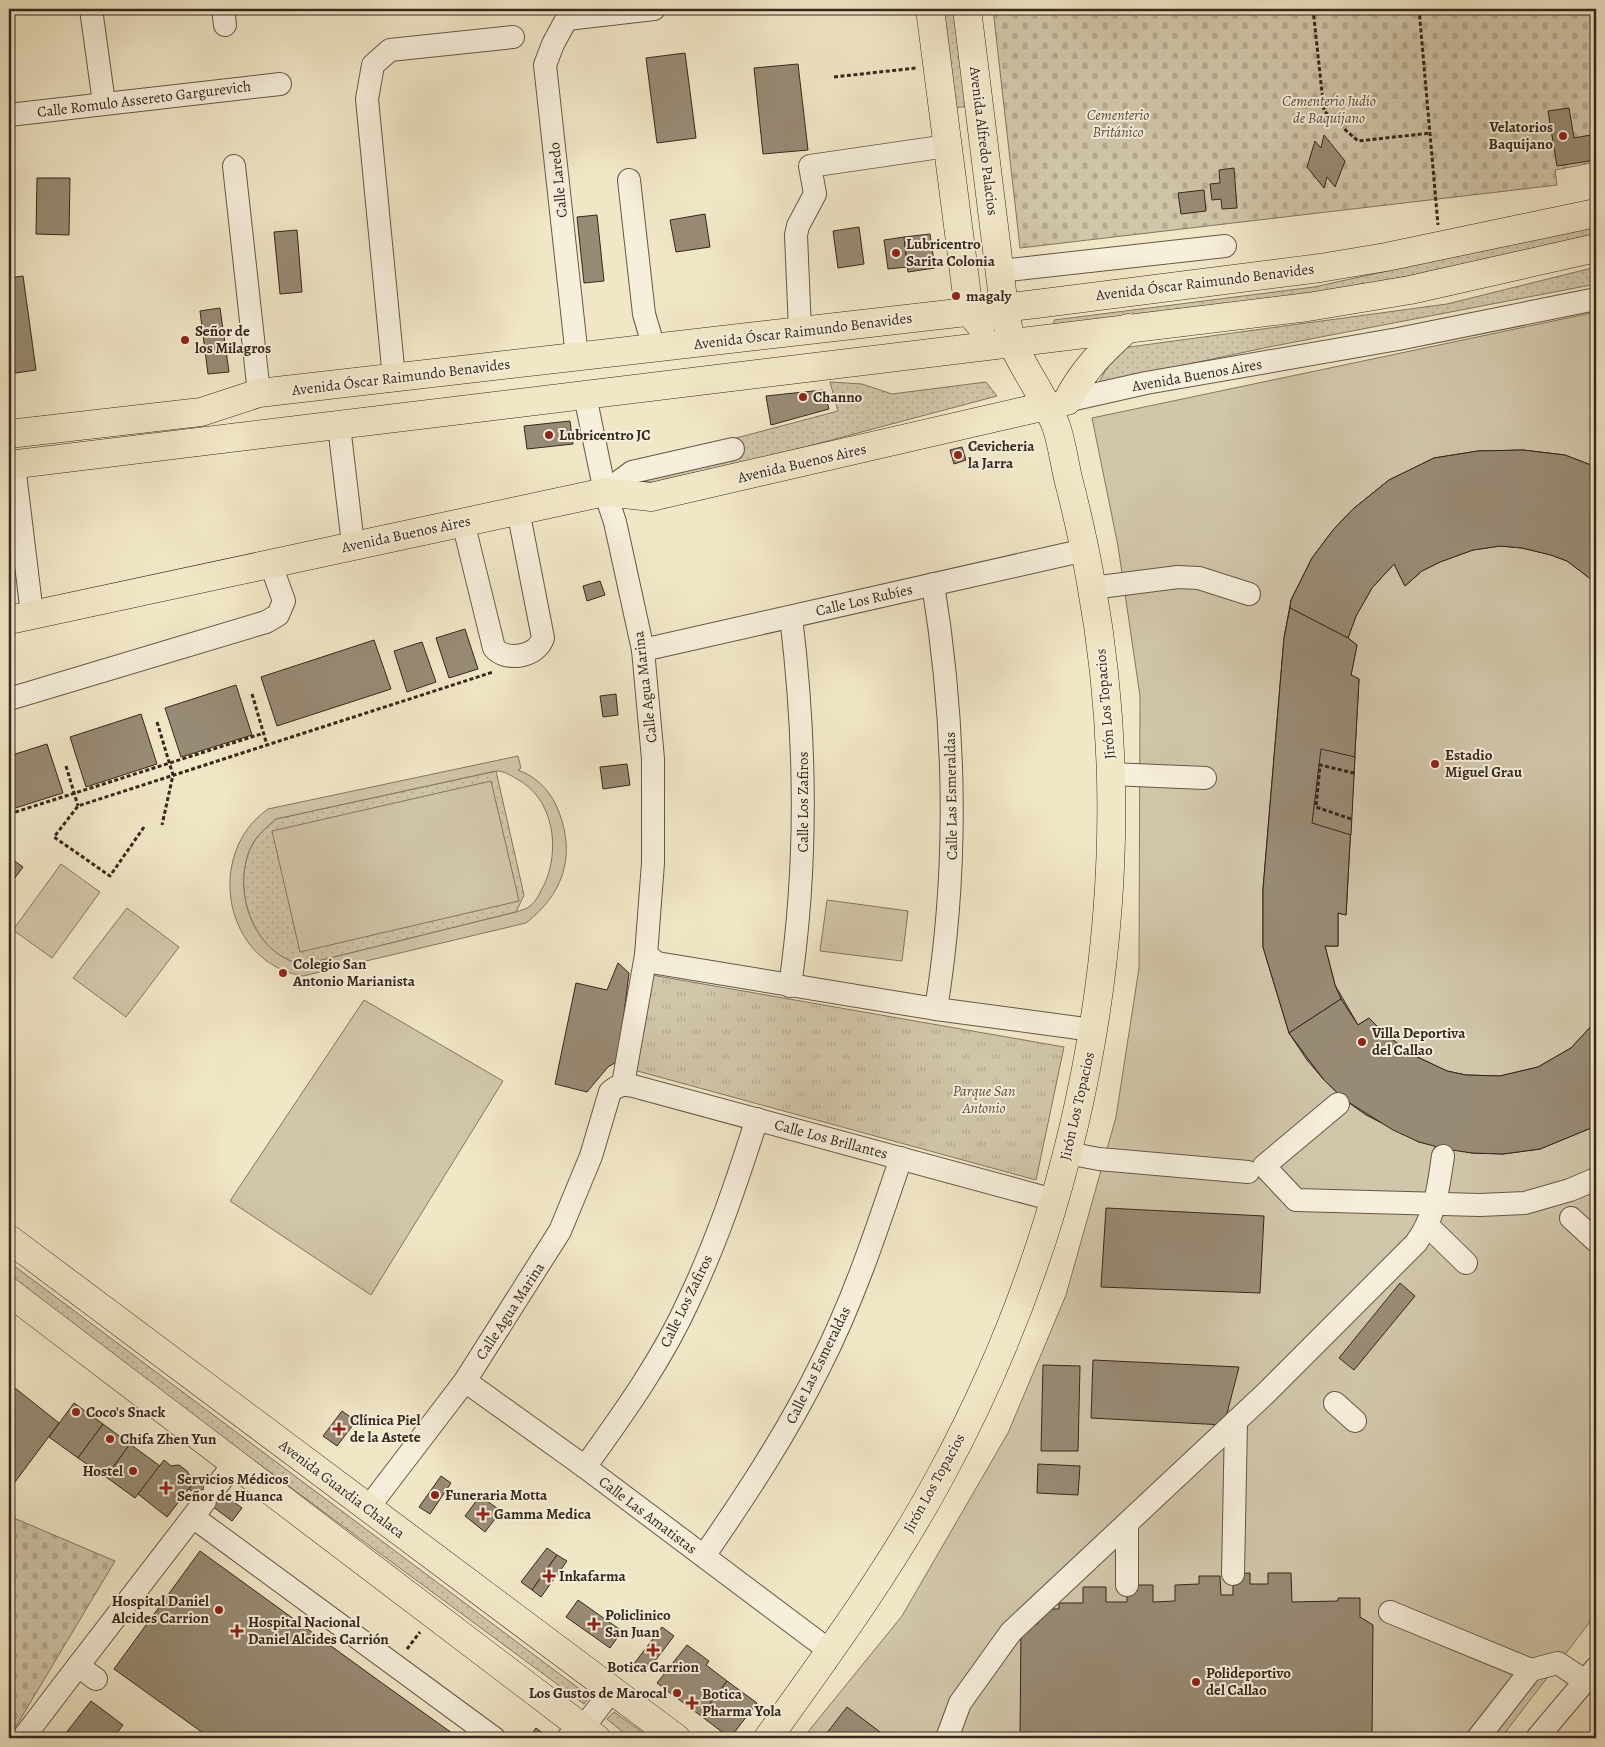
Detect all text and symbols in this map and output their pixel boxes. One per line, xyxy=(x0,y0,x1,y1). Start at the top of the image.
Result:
street label: Avenida Alfredo Palacios xyxy=(965,65,1003,216)
street label: Calle Romulo Assereto Gargurevich xyxy=(36,76,252,122)
park label: Cementerio Judío de Baquíjano xyxy=(1282,91,1376,128)
park label: Cementerio Británico xyxy=(1087,105,1149,142)
place label: Velatorios Baquijano xyxy=(1488,117,1553,154)
marker: Velatorios Baquijano xyxy=(1557,130,1569,142)
street label: Calle Laredo xyxy=(544,141,572,219)
place label: Lubricentro Sarita Colonia xyxy=(906,234,996,271)
marker: Lubricentro Sarita Colonia xyxy=(890,247,902,259)
street label: Avenida Óscar Raimundo Benavides xyxy=(1094,259,1315,305)
place label: magaly xyxy=(966,286,1012,306)
marker: magaly xyxy=(950,290,962,302)
street label: Avenida Óscar Raimundo Benavides xyxy=(692,308,913,354)
place label: Señor de los Milagros xyxy=(195,321,271,358)
marker: Señor de los Milagros xyxy=(179,334,191,346)
street label: Avenida Óscar Raimundo Benavides xyxy=(290,354,511,400)
street label: Avenida Buenos Aires xyxy=(1129,354,1264,396)
place label: Channo xyxy=(813,387,863,407)
marker: Channo xyxy=(797,391,809,403)
place label: Lubricentro JC xyxy=(559,425,651,445)
marker: Lubricentro JC xyxy=(543,429,555,441)
place label: Cevicheria la Jarra xyxy=(968,436,1035,473)
street label: Avenida Buenos Aires xyxy=(735,438,868,488)
marker: Cevicheria la Jarra xyxy=(952,449,964,461)
street label: Avenida Buenos Aires xyxy=(339,511,472,558)
street label: Calle Los Rubíes xyxy=(814,579,914,621)
street label: Calle Agua Marina xyxy=(628,630,662,744)
street label: Jirón Los Topacios xyxy=(1090,648,1120,760)
street label: Calle Las Esmeraldas xyxy=(940,732,962,860)
place label: Estadio Miguel Grau xyxy=(1445,745,1523,782)
street label: Calle Los Zafiros xyxy=(793,752,813,852)
marker: Estadio Miguel Grau xyxy=(1429,758,1441,770)
place label: Colegio San Antonio Marianista xyxy=(292,954,416,991)
marker: Colegio San Antonio Marianista xyxy=(277,967,289,979)
place label: Villa Deportiva del Callao xyxy=(1371,1023,1466,1060)
marker: Villa Deportiva del Callao xyxy=(1356,1036,1368,1048)
street label: Jirón Los Topacios xyxy=(1055,1050,1099,1162)
park label: Parque San Antonio xyxy=(953,1081,1015,1118)
street label: Calle Los Brillantes xyxy=(772,1114,890,1164)
street label: Calle Los Zafiros xyxy=(655,1251,717,1351)
street label: Calle Agua Marina xyxy=(471,1258,549,1364)
street label: Calle Las Esmeraldas xyxy=(781,1303,855,1427)
place label: Coco's Snack xyxy=(86,1402,165,1422)
marker: Coco's Snack xyxy=(70,1406,82,1418)
place label: Clínica Piel de la Astete xyxy=(350,1410,421,1447)
marker: Clínica Piel de la Astete xyxy=(332,1422,346,1436)
place label: Chifa Zhen Yun xyxy=(120,1429,217,1449)
street label: Jirón Los Topacios xyxy=(898,1430,970,1536)
marker: Chifa Zhen Yun xyxy=(104,1433,116,1445)
street label: Avenida Guardia Chalaca xyxy=(274,1434,409,1543)
place label: Hostel xyxy=(82,1461,123,1481)
marker: Hostel xyxy=(127,1465,139,1477)
place label: Servicios Médicos Señor de Huanca xyxy=(177,1469,289,1506)
street label: Calle Las Amatistas xyxy=(595,1471,701,1559)
marker: Servicios Médicos Señor de Huanca xyxy=(159,1481,173,1495)
place label: Funeraria Motta xyxy=(445,1485,548,1505)
marker: Funeraria Motta xyxy=(429,1489,441,1501)
place label: Gamma Medica xyxy=(494,1504,592,1524)
marker: Gamma Medica xyxy=(476,1507,490,1521)
place label: Inkafarma xyxy=(559,1566,627,1586)
marker: Inkafarma xyxy=(543,1570,555,1582)
place label: Hospital Daniel Alcides Carrion xyxy=(111,1591,210,1628)
marker: Hospital Daniel Alcides Carrion xyxy=(213,1604,225,1616)
place label: Policlinico San Juan xyxy=(605,1605,671,1642)
place label: Hospital Nacional Daniel Alcides Carrión xyxy=(248,1612,389,1649)
marker: Policlinico San Juan xyxy=(587,1617,601,1631)
marker: Hospital Nacional Daniel Alcides Carrión xyxy=(230,1624,244,1638)
marker: Botica Carrion xyxy=(647,1644,659,1656)
place label: Botica Carrion xyxy=(607,1657,700,1677)
place label: Polideportivo del Callao xyxy=(1206,1663,1291,1700)
marker: Polideportivo del Callao xyxy=(1190,1676,1202,1688)
place label: Los Gustos de Marocal xyxy=(529,1683,667,1703)
place label: Botica Pharma Yola xyxy=(702,1684,782,1721)
marker: Los Gustos de Marocal xyxy=(671,1687,683,1699)
marker: Botica Pharma Yola xyxy=(686,1697,698,1709)

